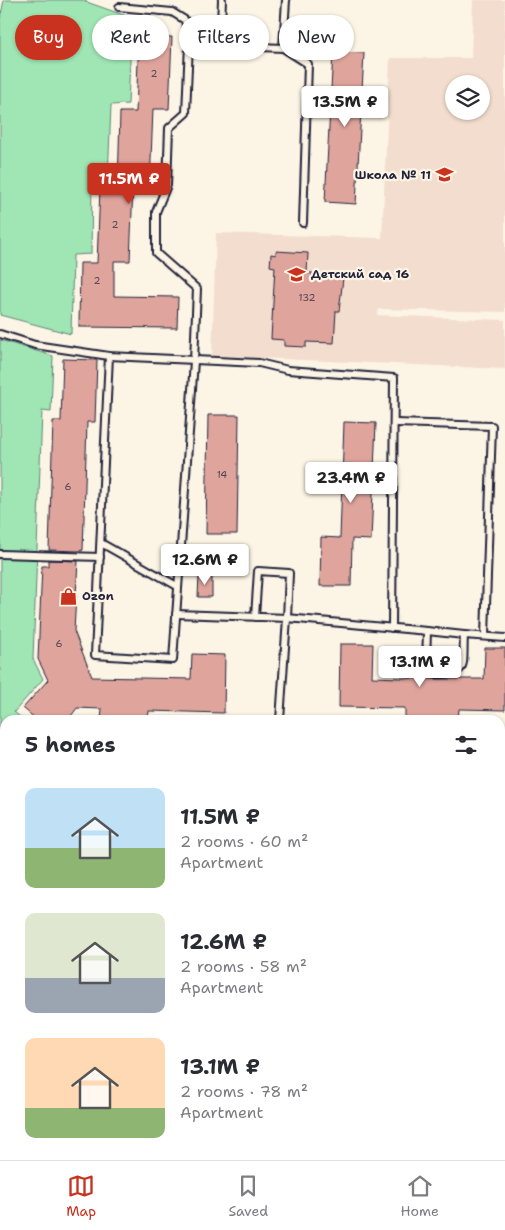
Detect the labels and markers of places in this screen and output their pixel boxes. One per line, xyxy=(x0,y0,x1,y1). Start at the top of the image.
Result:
pin: 13.5M ₽ xyxy=(299,86,391,128)
pin: 11.5M ₽ xyxy=(83,162,175,205)
school or university icon: Школа № 11 xyxy=(435,165,455,185)
place label: Школа № 11 xyxy=(355,167,431,183)
school or university icon: Детский сад 16 xyxy=(287,264,307,284)
place label: Детский сад 16 xyxy=(311,266,409,282)
pin: 23.4M ₽ xyxy=(305,462,397,504)
pin: 12.6M ₽ xyxy=(159,544,251,586)
shop icon: Ozon xyxy=(58,586,78,606)
place label: Ozon xyxy=(82,588,114,604)
pin: 13.1M ₽ xyxy=(374,646,466,688)

